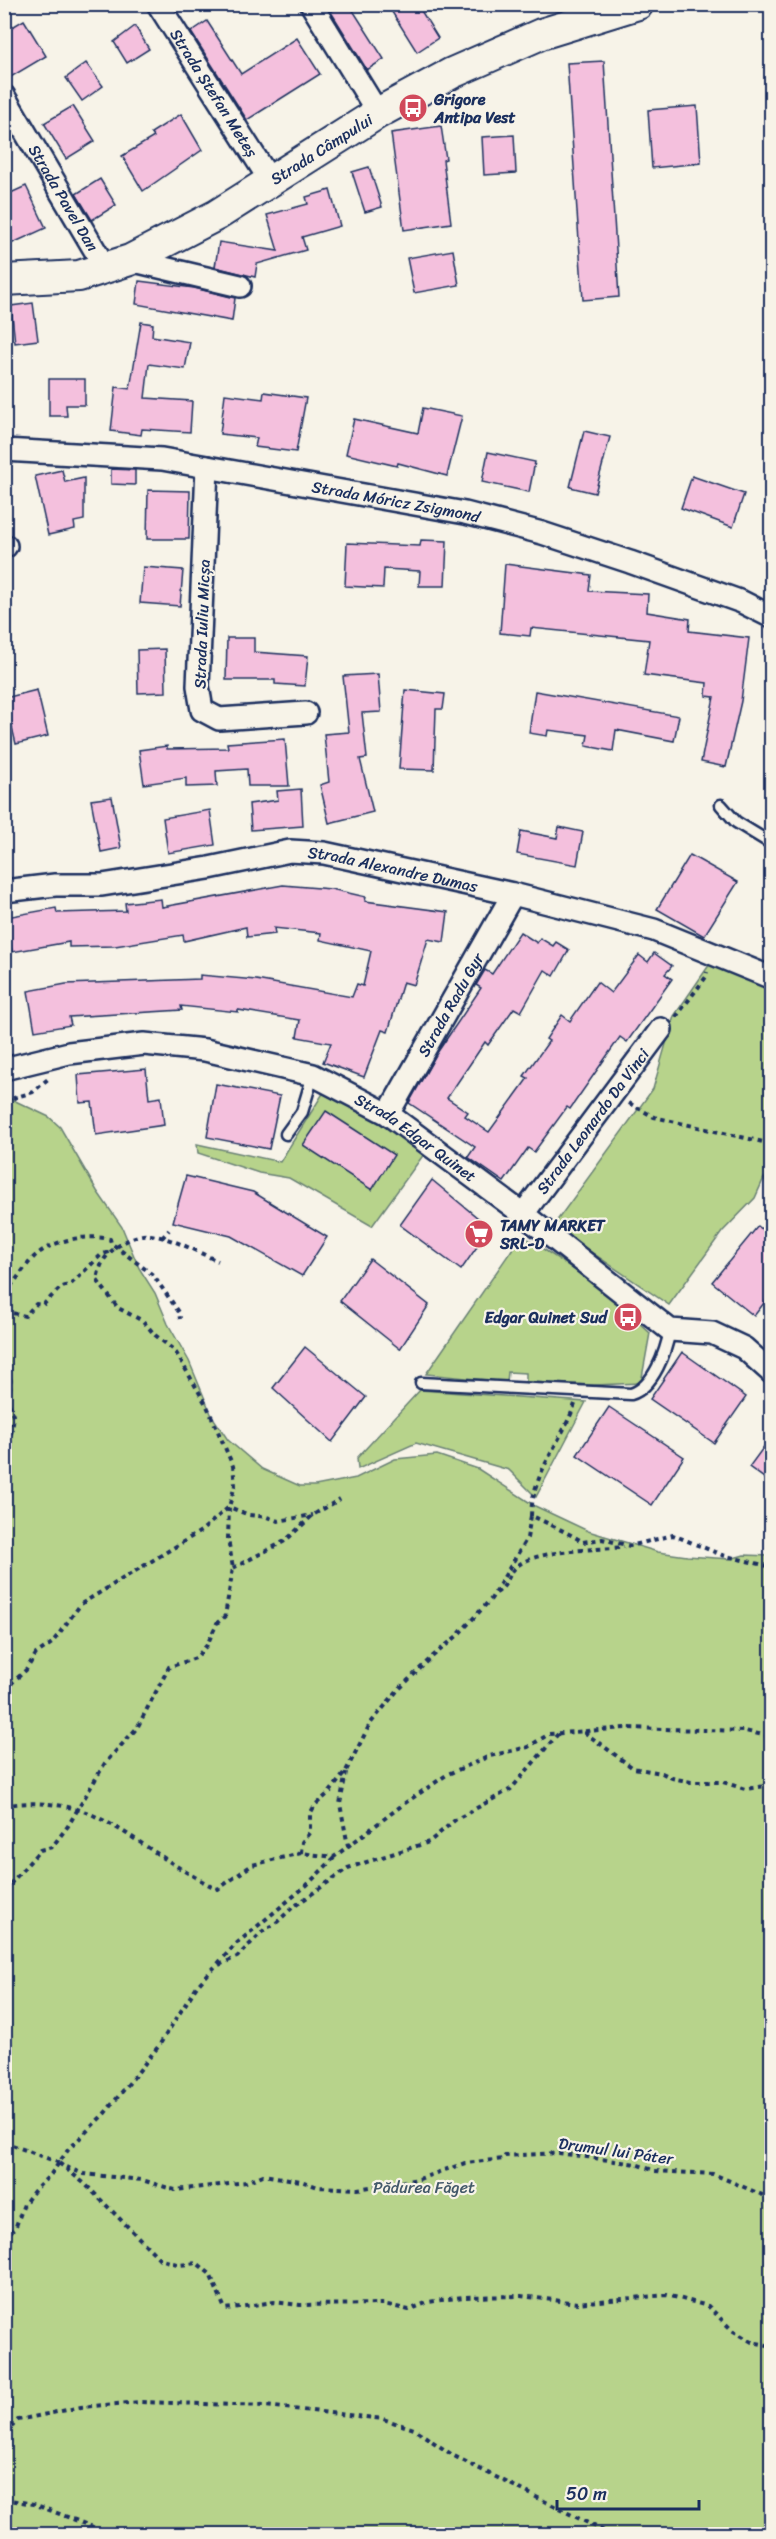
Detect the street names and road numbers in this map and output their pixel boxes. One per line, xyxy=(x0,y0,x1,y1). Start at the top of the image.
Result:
street label: Strada Ștefan Meteș xyxy=(162,22,267,164)
street label: Strada Câmpului xyxy=(264,105,379,193)
street label: Strada Pavel Dan xyxy=(21,138,107,257)
street label: Strada Móricz Zsigmond xyxy=(310,471,485,531)
street label: Strada Iuliu Micșa xyxy=(185,559,219,689)
street label: Strada Alexandre Dumas xyxy=(307,838,481,901)
street label: Strada Radu Gyr xyxy=(409,946,492,1062)
street label: Strada Leonardo Da Vinci xyxy=(528,1041,657,1200)
street label: Strada Edgar Quinet xyxy=(350,1085,483,1190)
street label: Drumul lui Páter xyxy=(557,2129,677,2174)

